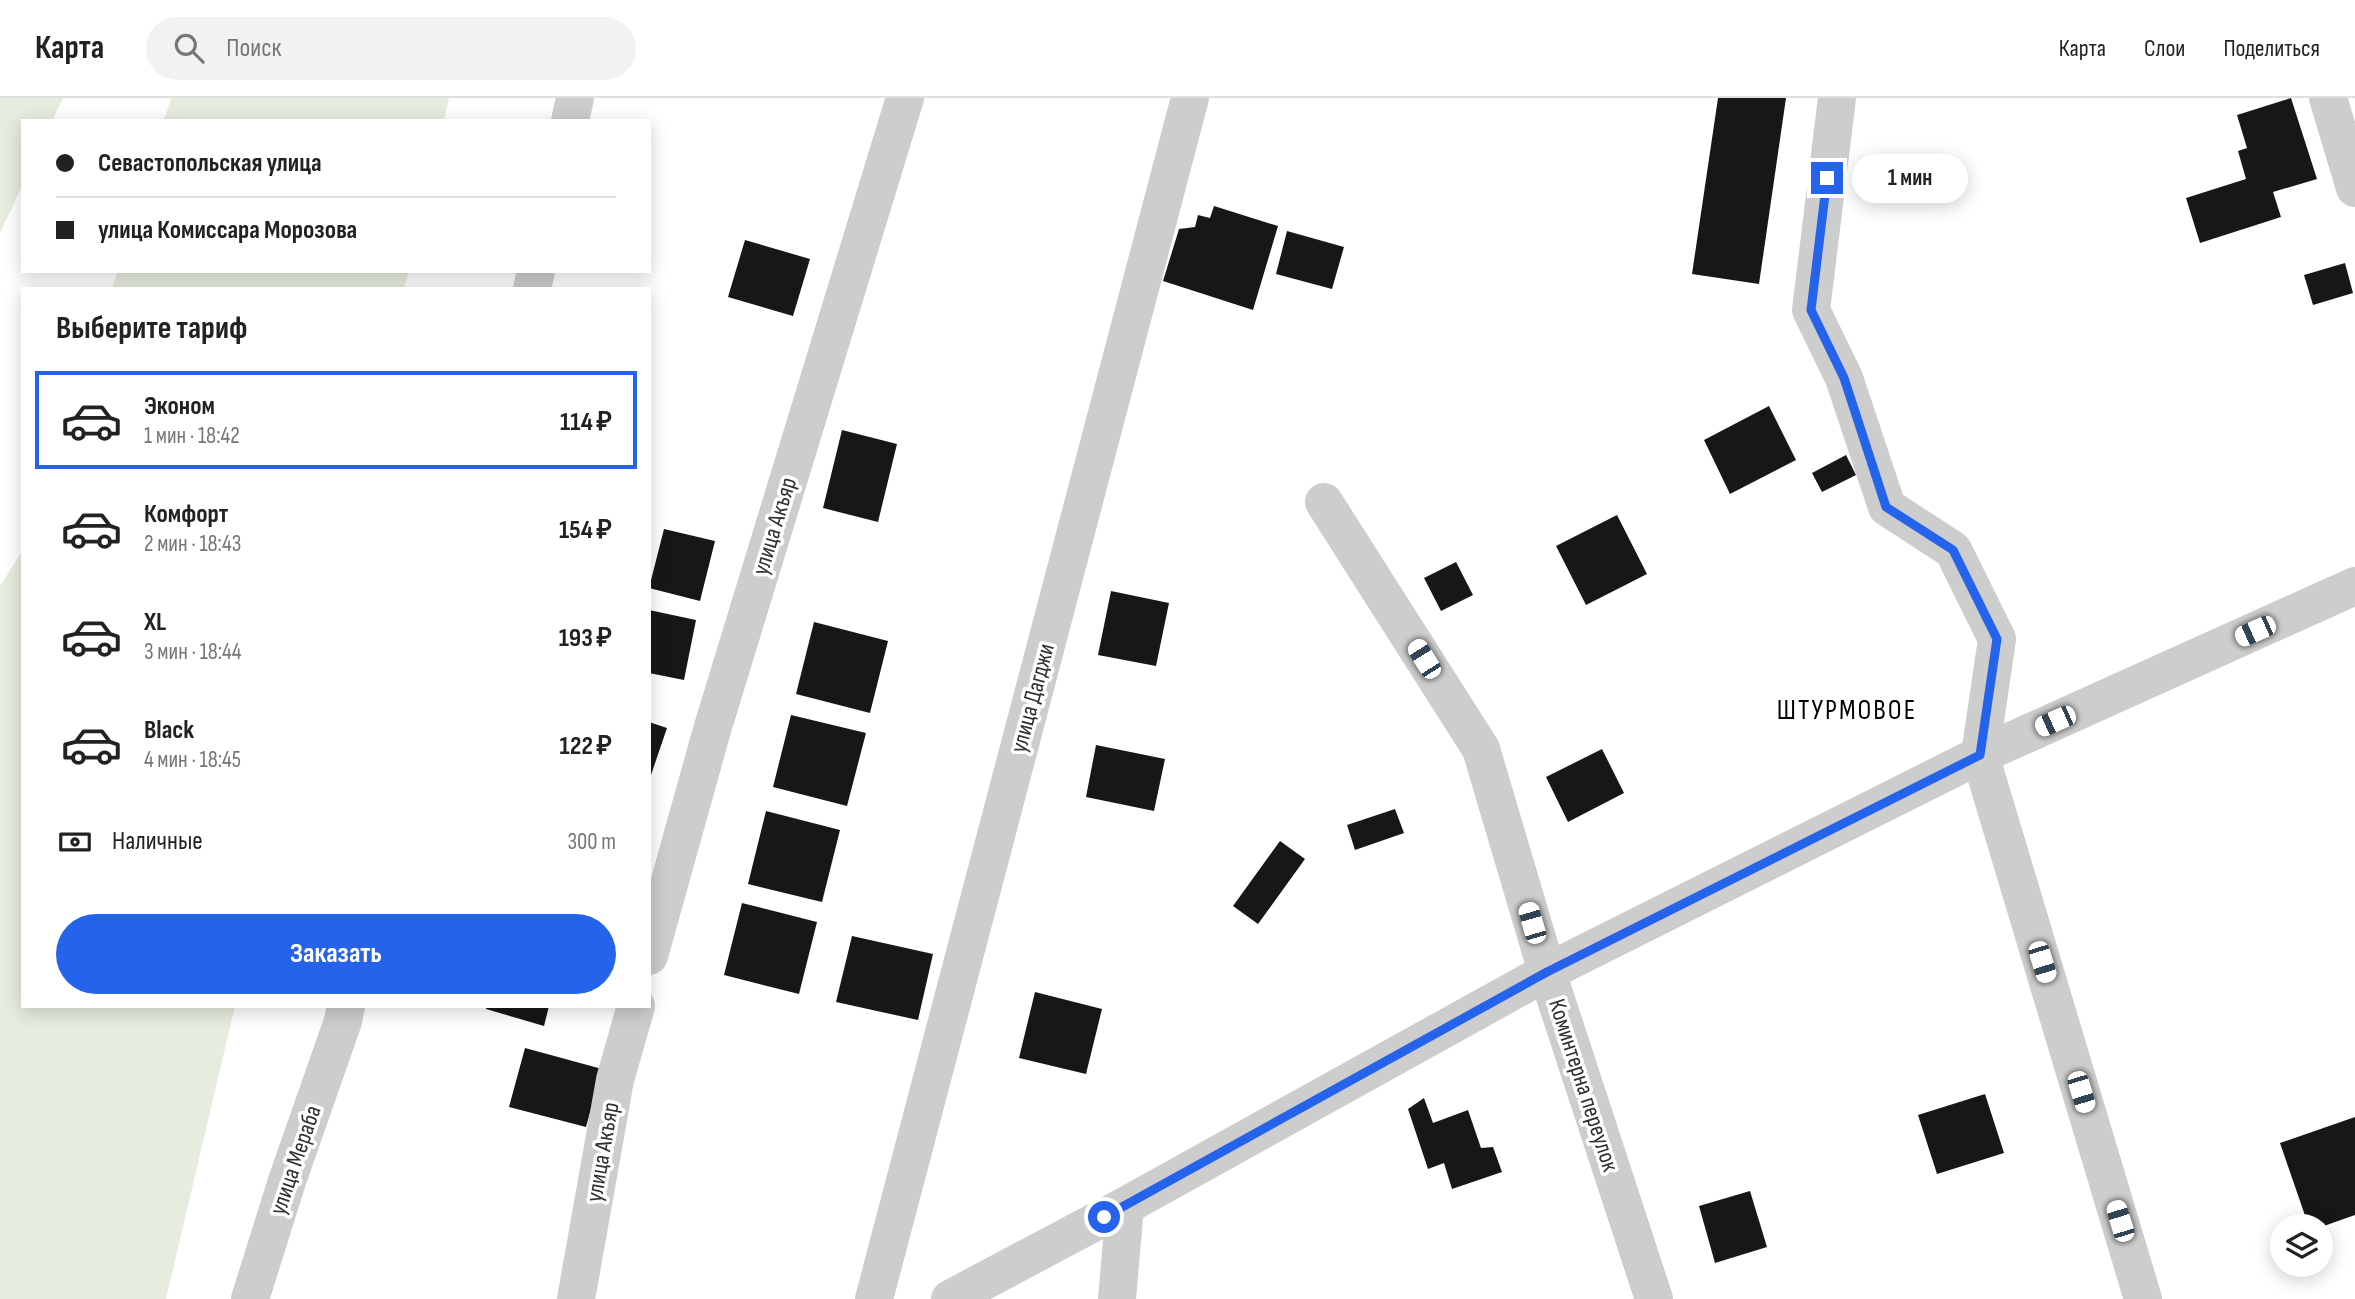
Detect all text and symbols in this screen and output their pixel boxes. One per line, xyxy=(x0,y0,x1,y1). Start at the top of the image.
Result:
search box xyxy=(146,17,636,80)
text: Карта xyxy=(35,28,104,68)
icon: search xyxy=(170,29,208,67)
text: Поиск xyxy=(226,33,281,64)
text: Карта xyxy=(2059,34,2106,63)
text: Слои xyxy=(2144,34,2185,63)
text: Поделиться xyxy=(2223,34,2320,63)
text: Севастопольская улица xyxy=(98,148,322,179)
callout: 1 мин xyxy=(1852,154,1967,202)
route end xyxy=(1811,162,1843,194)
text: 1 мин xyxy=(1888,164,1932,192)
text: улица Комиссара Морозова xyxy=(98,215,357,246)
text: Выберите тариф xyxy=(56,309,247,348)
icon: car xyxy=(60,389,123,452)
text: Эконом xyxy=(144,391,215,422)
text: 114 ₽ xyxy=(560,407,612,438)
text: 1 мин · 18:42 xyxy=(144,422,240,450)
street label: улица Акъяр xyxy=(746,474,803,579)
icon: car xyxy=(60,497,123,560)
text: Комфорт xyxy=(144,499,228,530)
text: 154 ₽ xyxy=(559,515,612,546)
text: 2 мин · 18:43 xyxy=(144,530,241,558)
icon: car xyxy=(60,605,123,668)
text: XL xyxy=(144,607,166,638)
car xyxy=(2232,613,2279,649)
text: 193 ₽ xyxy=(559,623,612,654)
car xyxy=(1404,636,1445,682)
text: 3 мин · 18:44 xyxy=(144,638,241,666)
street label: улица Дагджи xyxy=(1004,640,1061,756)
district label: ШТУРМОВОЕ xyxy=(1777,694,1917,727)
car xyxy=(2032,703,2079,739)
icon: car xyxy=(60,713,123,776)
text: Black xyxy=(144,715,194,746)
text: 122 ₽ xyxy=(560,731,612,762)
text: 4 мин · 18:45 xyxy=(144,746,241,774)
icon: cash xyxy=(56,823,94,861)
text: Наличные xyxy=(112,826,203,857)
text: 300 m xyxy=(567,828,616,856)
car xyxy=(1517,900,1548,946)
button: Заказать xyxy=(56,914,616,994)
car xyxy=(2026,939,2059,985)
street label: Коминтерна переулок xyxy=(1542,995,1625,1176)
car xyxy=(2065,1069,2098,1115)
street label: улица Акъяр xyxy=(579,1100,626,1204)
street label: улица Мераба xyxy=(263,1102,328,1219)
car xyxy=(2104,1198,2137,1244)
route start xyxy=(1088,1201,1120,1233)
map controls xyxy=(2270,1214,2333,1277)
button: layers xyxy=(2270,1214,2333,1277)

